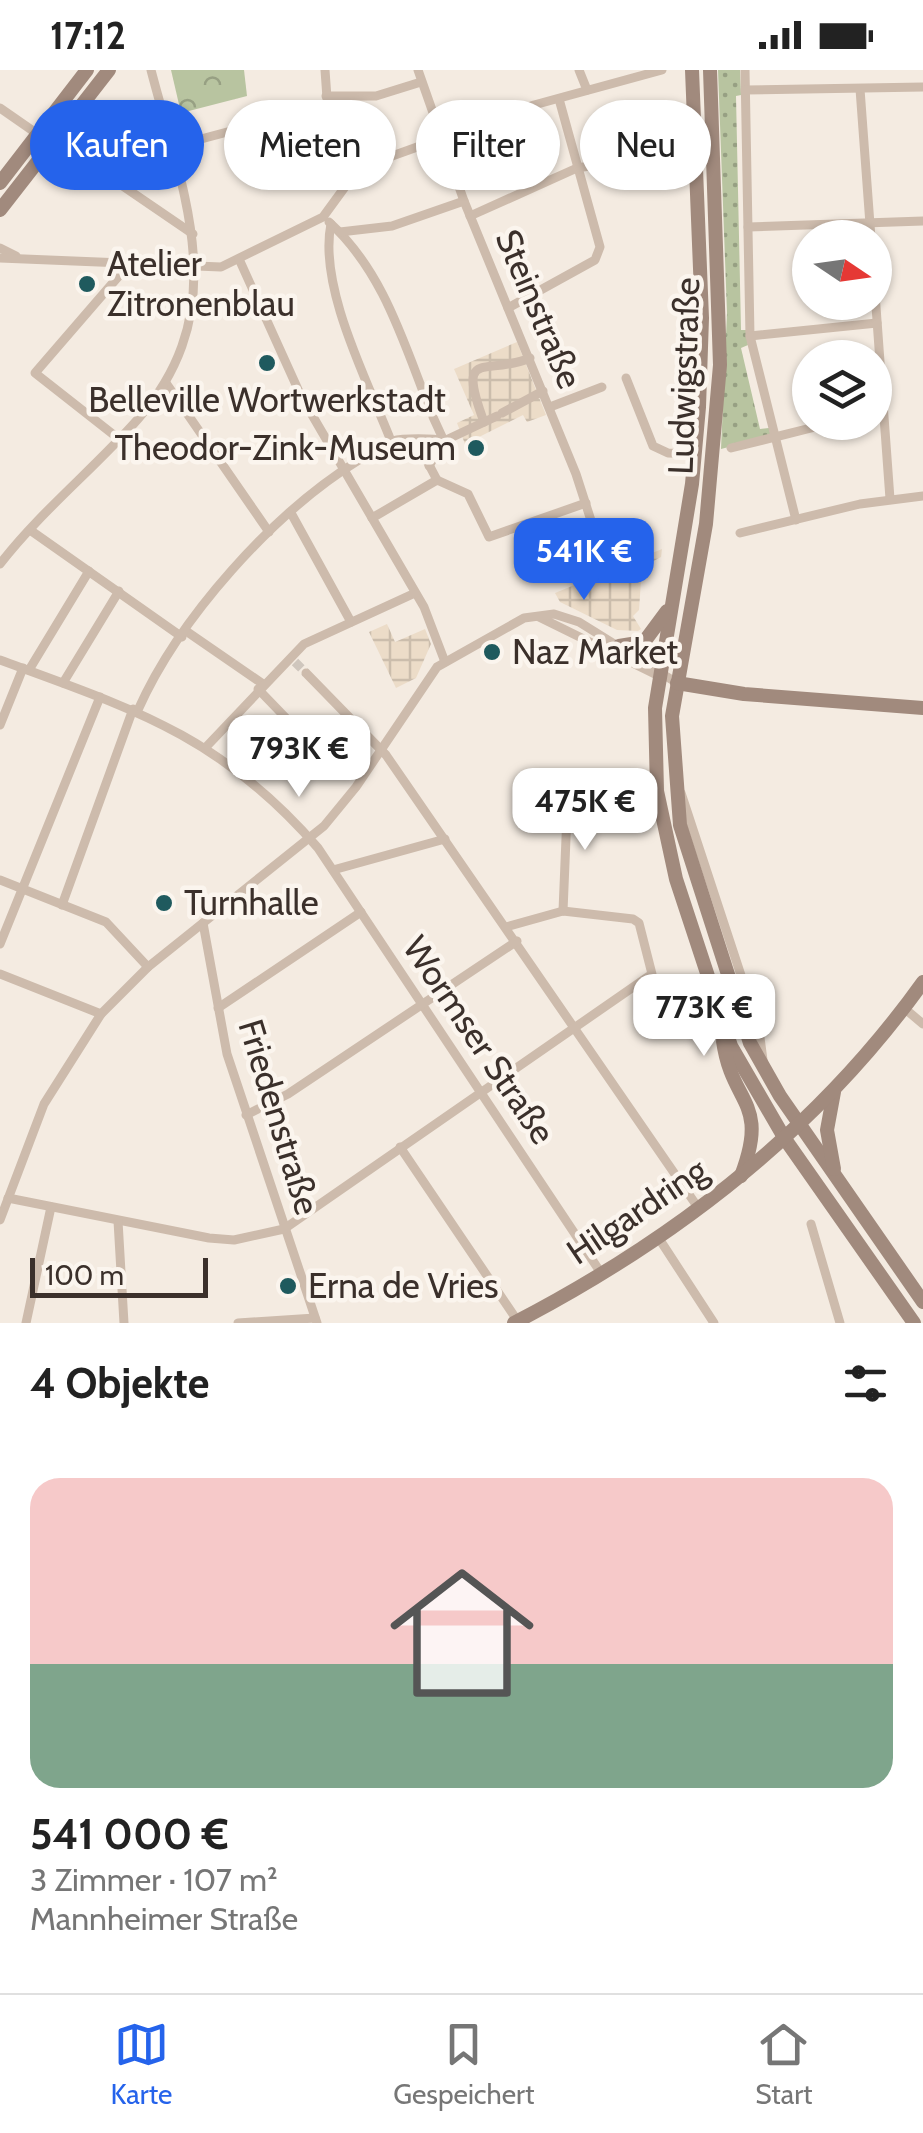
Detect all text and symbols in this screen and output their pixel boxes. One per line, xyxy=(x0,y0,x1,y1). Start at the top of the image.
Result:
text: 17:12 xyxy=(50,12,126,59)
chip: Kaufen xyxy=(30,100,204,190)
chip: Mieten xyxy=(224,100,396,190)
chip: Filter xyxy=(416,100,560,190)
chip: Neu xyxy=(580,100,711,190)
north arrow xyxy=(792,220,892,320)
map controls xyxy=(792,220,892,440)
street label: Steinstraße xyxy=(487,223,592,395)
place label: Atelier Zitronenblau xyxy=(107,242,295,325)
marker: Atelier Zitronenblau xyxy=(76,273,98,295)
street label: Ludwigstraße xyxy=(659,277,708,475)
button: layers xyxy=(792,340,892,440)
marker: Belleville Wortwerkstadt xyxy=(256,352,278,374)
place label: Belleville Wortwerkstadt xyxy=(88,378,446,421)
place label: Theodor-Zink-Museum xyxy=(115,426,456,469)
marker: Theodor-Zink-Museum xyxy=(465,437,487,459)
pin: 541K € xyxy=(503,518,665,603)
text: 541K € xyxy=(536,531,632,570)
place label: Naz Market xyxy=(512,630,678,673)
marker: Naz Market xyxy=(481,641,503,663)
pin: 793K € xyxy=(218,715,380,800)
text: 793K € xyxy=(249,728,349,767)
pin: 475K € xyxy=(504,768,666,853)
text: 475K € xyxy=(534,781,636,820)
place label: Turnhalle xyxy=(184,881,319,924)
marker: Turnhalle xyxy=(153,892,175,914)
street label: Wormser Straße xyxy=(394,928,565,1152)
pin: 773K € xyxy=(623,974,785,1059)
text: 773K € xyxy=(655,987,753,1026)
street label: Friedenstraße xyxy=(229,1014,330,1220)
street label: Hilgardring xyxy=(558,1148,715,1273)
scale bar xyxy=(30,1253,208,1298)
text: 100 m xyxy=(45,1258,124,1292)
place label: Erna de Vries xyxy=(308,1264,499,1307)
marker: Erna de Vries xyxy=(277,1275,299,1297)
icon: filters xyxy=(838,1356,893,1411)
text: 4 Objekte xyxy=(30,1357,209,1409)
icon: home xyxy=(372,1543,552,1723)
text: 541 000 € xyxy=(30,1808,229,1860)
text: 3 Zimmer · 107 m² xyxy=(30,1860,278,1899)
text: Mannheimer Straße xyxy=(30,1899,298,1938)
tab: Karte xyxy=(111,2017,172,2111)
tab: Gespeichert xyxy=(393,2017,534,2111)
tab: Start xyxy=(755,2017,812,2111)

